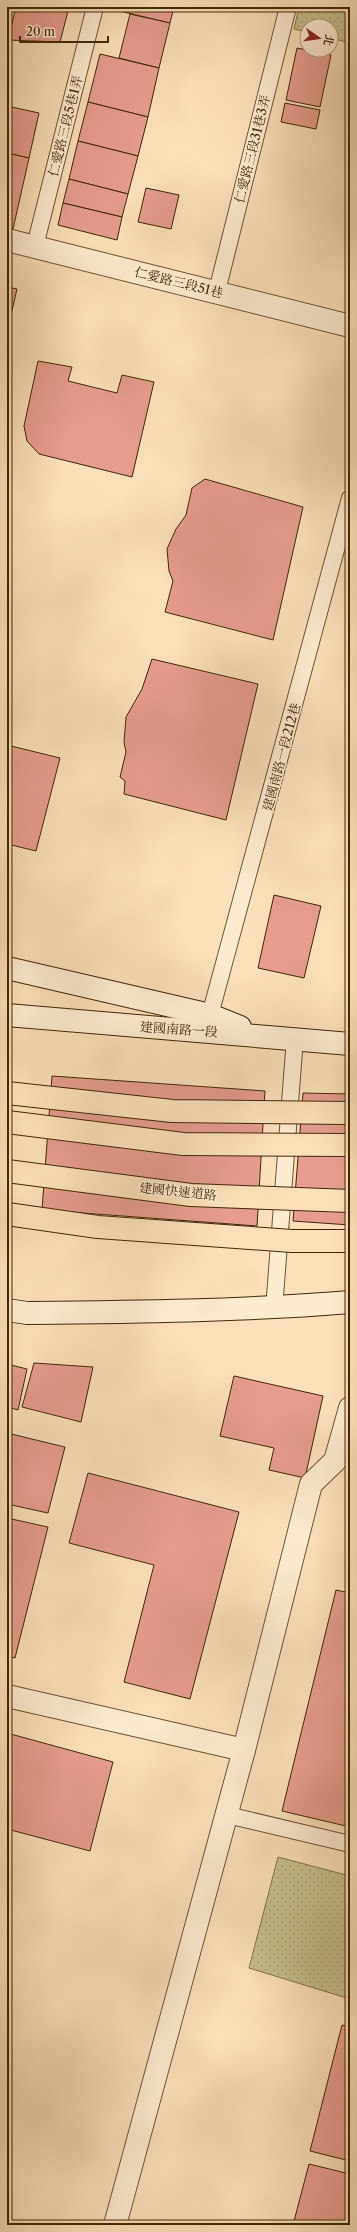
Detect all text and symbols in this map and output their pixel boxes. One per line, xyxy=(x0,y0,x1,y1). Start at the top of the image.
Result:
scale bar xyxy=(20,18,108,44)
north arrow xyxy=(299,18,339,58)
text: 20 m xyxy=(26,24,55,39)
text: 北 xyxy=(321,33,337,47)
street label: 仁愛路三段5巷1弄 xyxy=(45,74,85,178)
street label: 仁愛路三段31巷3弄 xyxy=(231,93,273,205)
street label: 仁愛路三段51巷 xyxy=(133,263,225,301)
street label: 建國南路一段212巷 xyxy=(259,701,303,813)
street label: 建國南路一段 xyxy=(140,1018,218,1040)
street label: 建國快速道路 xyxy=(138,1179,218,1203)

